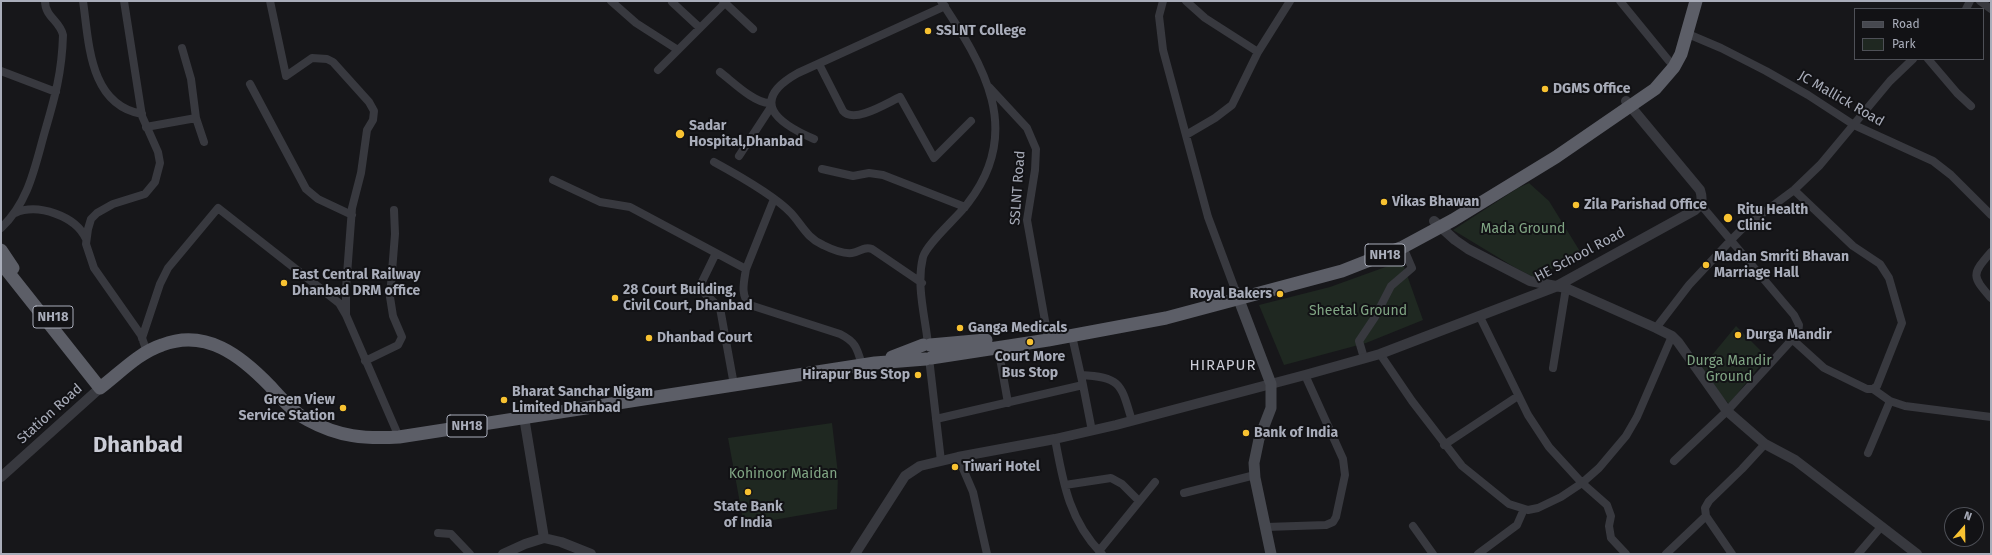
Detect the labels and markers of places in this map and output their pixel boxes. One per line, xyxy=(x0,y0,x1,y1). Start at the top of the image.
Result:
place label: SSLNT College xyxy=(936,23,1026,39)
marker: SSLNT College xyxy=(923,26,933,36)
place label: DGMS Office xyxy=(1553,81,1630,97)
marker: DGMS Office xyxy=(1540,84,1550,94)
place label: Sadar Hospital,Dhanbad xyxy=(689,118,803,150)
marker: Sadar Hospital,Dhanbad xyxy=(674,128,686,140)
place label: Vikas Bhawan xyxy=(1392,194,1479,210)
marker: Vikas Bhawan xyxy=(1379,197,1389,207)
place label: Zila Parishad Office xyxy=(1584,197,1707,213)
marker: Zila Parishad Office xyxy=(1571,200,1581,210)
place label: Ritu Health Clinic xyxy=(1737,202,1808,234)
marker: Ritu Health Clinic xyxy=(1722,212,1734,224)
place label: Madan Smriti Bhavan Marriage Hall xyxy=(1714,249,1849,282)
marker: Madan Smriti Bhavan Marriage Hall xyxy=(1701,260,1711,270)
place label: East Central Railway Dhanbad DRM office xyxy=(292,267,421,300)
marker: East Central Railway Dhanbad DRM office xyxy=(279,278,289,288)
place label: 28 Court Building, Civil Court, Dhanbad xyxy=(623,282,753,314)
place label: Royal Bakers xyxy=(1190,286,1272,302)
marker: Royal Bakers xyxy=(1275,289,1285,299)
marker: 28 Court Building, Civil Court, Dhanbad xyxy=(610,293,620,303)
place label: Ganga Medicals xyxy=(968,320,1067,336)
marker: Ganga Medicals xyxy=(955,323,965,333)
place label: Durga Mandir xyxy=(1746,327,1832,343)
place label: Dhanbad Court xyxy=(657,330,753,346)
marker: Durga Mandir xyxy=(1733,330,1743,340)
marker: Dhanbad Court xyxy=(644,333,654,343)
marker: Court More Bus Stop xyxy=(1025,337,1035,347)
place label: Court More Bus Stop xyxy=(995,349,1065,382)
place label: Hirapur Bus Stop xyxy=(802,367,910,383)
marker: Hirapur Bus Stop xyxy=(913,370,923,380)
place label: Bharat Sanchar Nigam Limited Dhanbad xyxy=(512,384,653,416)
place label: Green View Service Station xyxy=(239,392,335,424)
marker: Bharat Sanchar Nigam Limited Dhanbad xyxy=(499,395,509,405)
marker: Green View Service Station xyxy=(338,403,348,413)
place label: Bank of India xyxy=(1254,425,1338,441)
marker: Bank of India xyxy=(1241,428,1251,438)
place label: Tiwari Hotel xyxy=(963,459,1040,475)
marker: Tiwari Hotel xyxy=(950,462,960,472)
marker: State Bank of India xyxy=(743,487,753,497)
place label: State Bank of India xyxy=(713,499,783,532)

